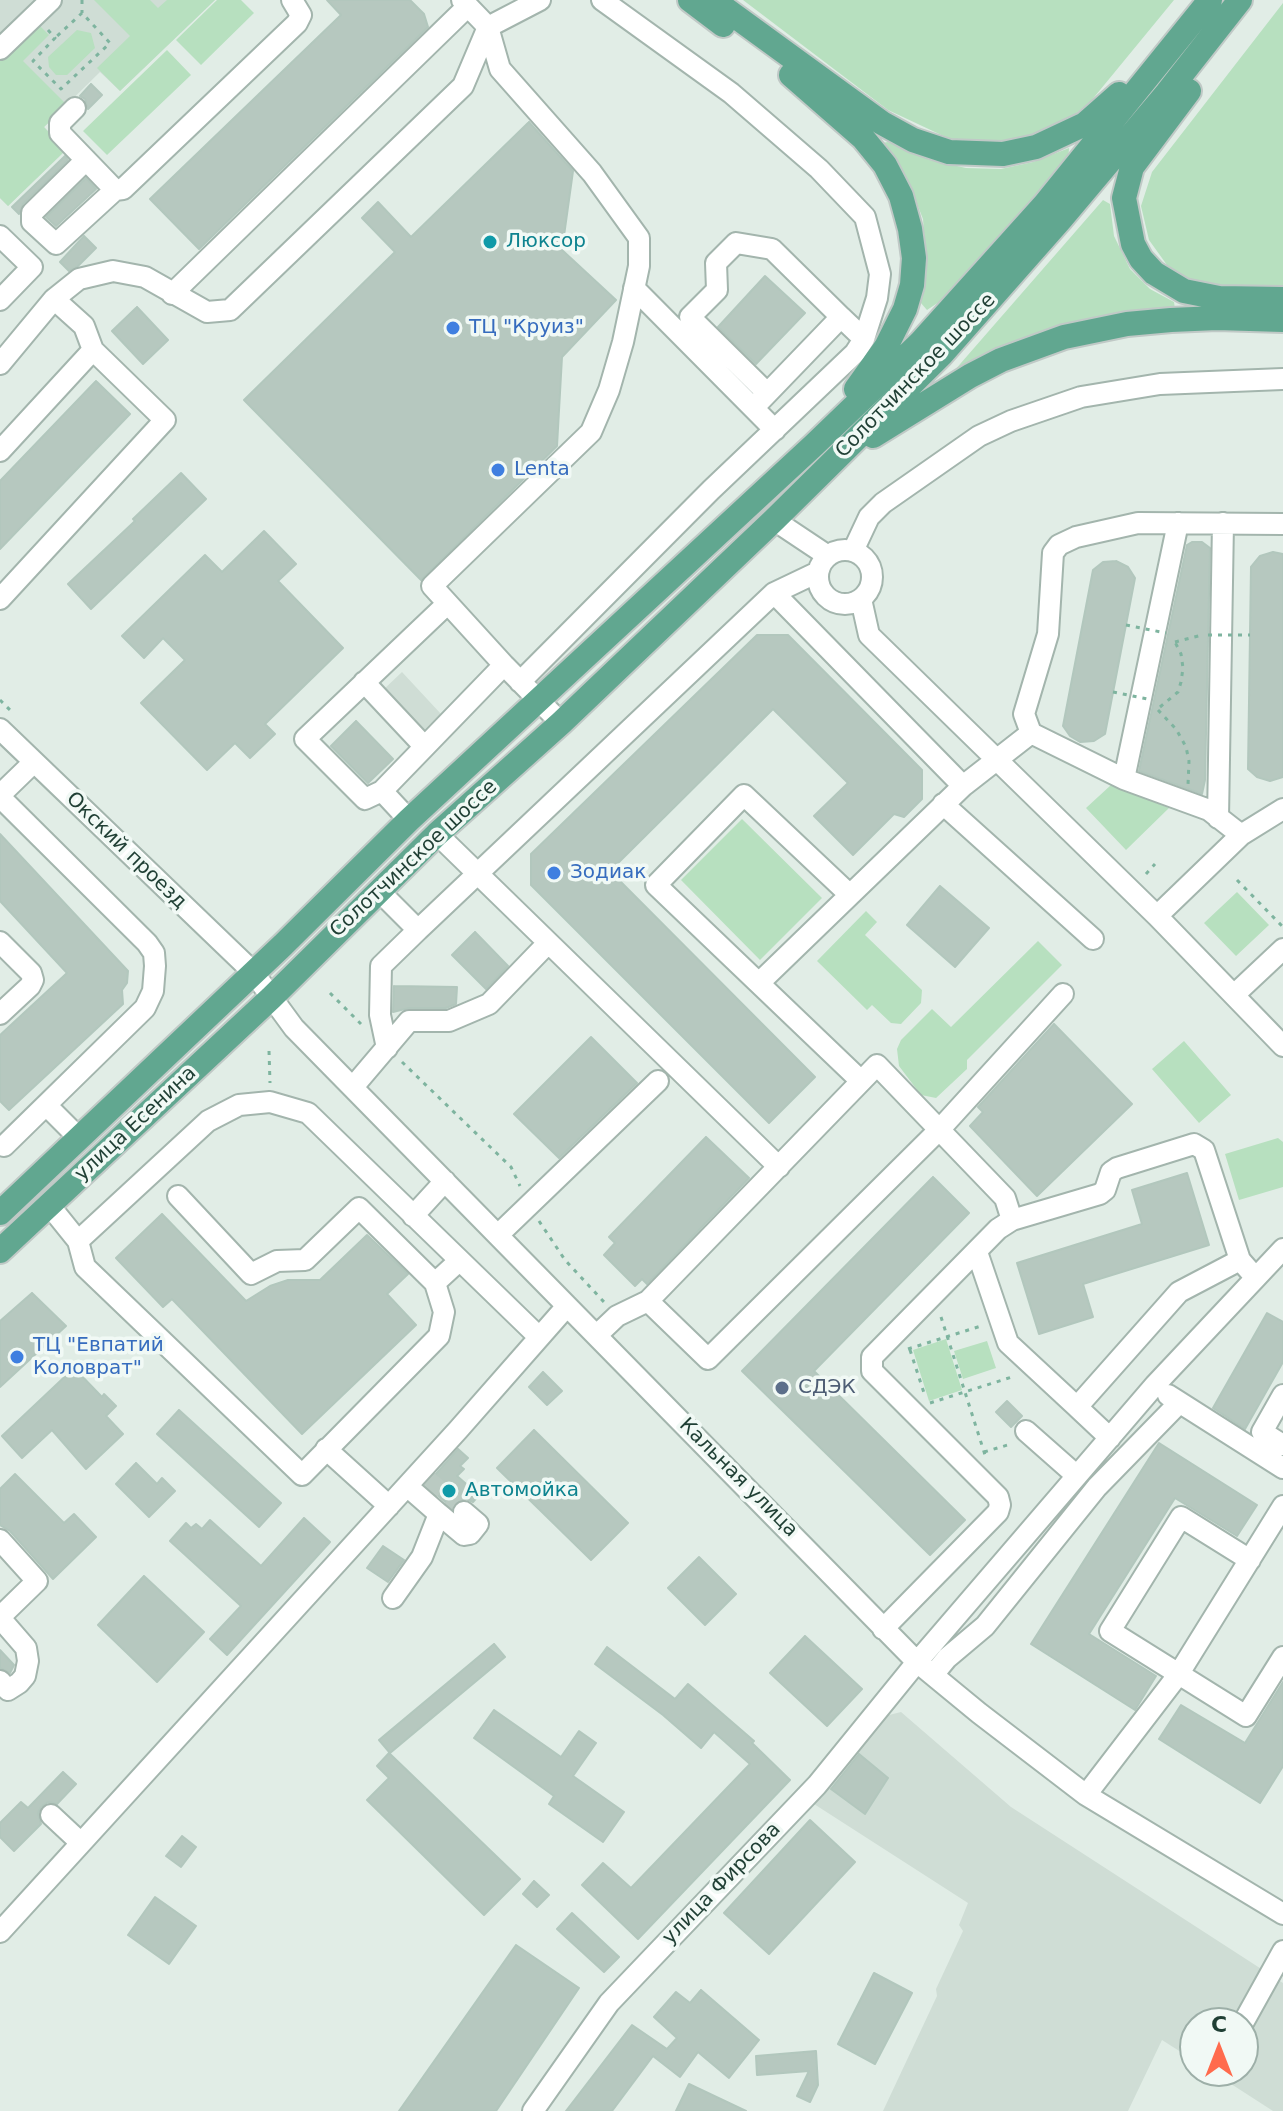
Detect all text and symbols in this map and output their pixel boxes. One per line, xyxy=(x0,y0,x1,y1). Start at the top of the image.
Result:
place label: Люксор xyxy=(506,230,586,254)
marker: Люксор xyxy=(481,233,499,251)
street label: Солотчинское шоссе xyxy=(831,289,1001,463)
place label: ТЦ "Круиз" xyxy=(469,316,584,340)
marker: ТЦ "Круиз" xyxy=(444,319,462,337)
place label: Lenta xyxy=(514,458,570,482)
marker: Lenta xyxy=(489,461,507,479)
street label: Солотчинское шоссе xyxy=(326,775,502,943)
street label: Окский проезд xyxy=(61,787,191,915)
place label: Зодиак xyxy=(570,861,646,885)
marker: Зодиак xyxy=(545,864,563,882)
street label: улица Есенина xyxy=(70,1062,202,1186)
place label: ТЦ "Евпатий Коловрат" xyxy=(33,1334,164,1381)
marker: ТЦ "Евпатий Коловрат" xyxy=(8,1348,26,1366)
place label: СДЭК xyxy=(798,1376,856,1400)
marker: СДЭК xyxy=(773,1379,791,1397)
street label: Кальная улица xyxy=(674,1414,802,1542)
place label: Автомойка xyxy=(465,1479,579,1503)
marker: Автомойка xyxy=(440,1482,458,1500)
street label: улица Фирсова xyxy=(658,1818,786,1950)
north arrow xyxy=(1179,2007,1259,2087)
text: С xyxy=(1211,2012,1227,2037)

